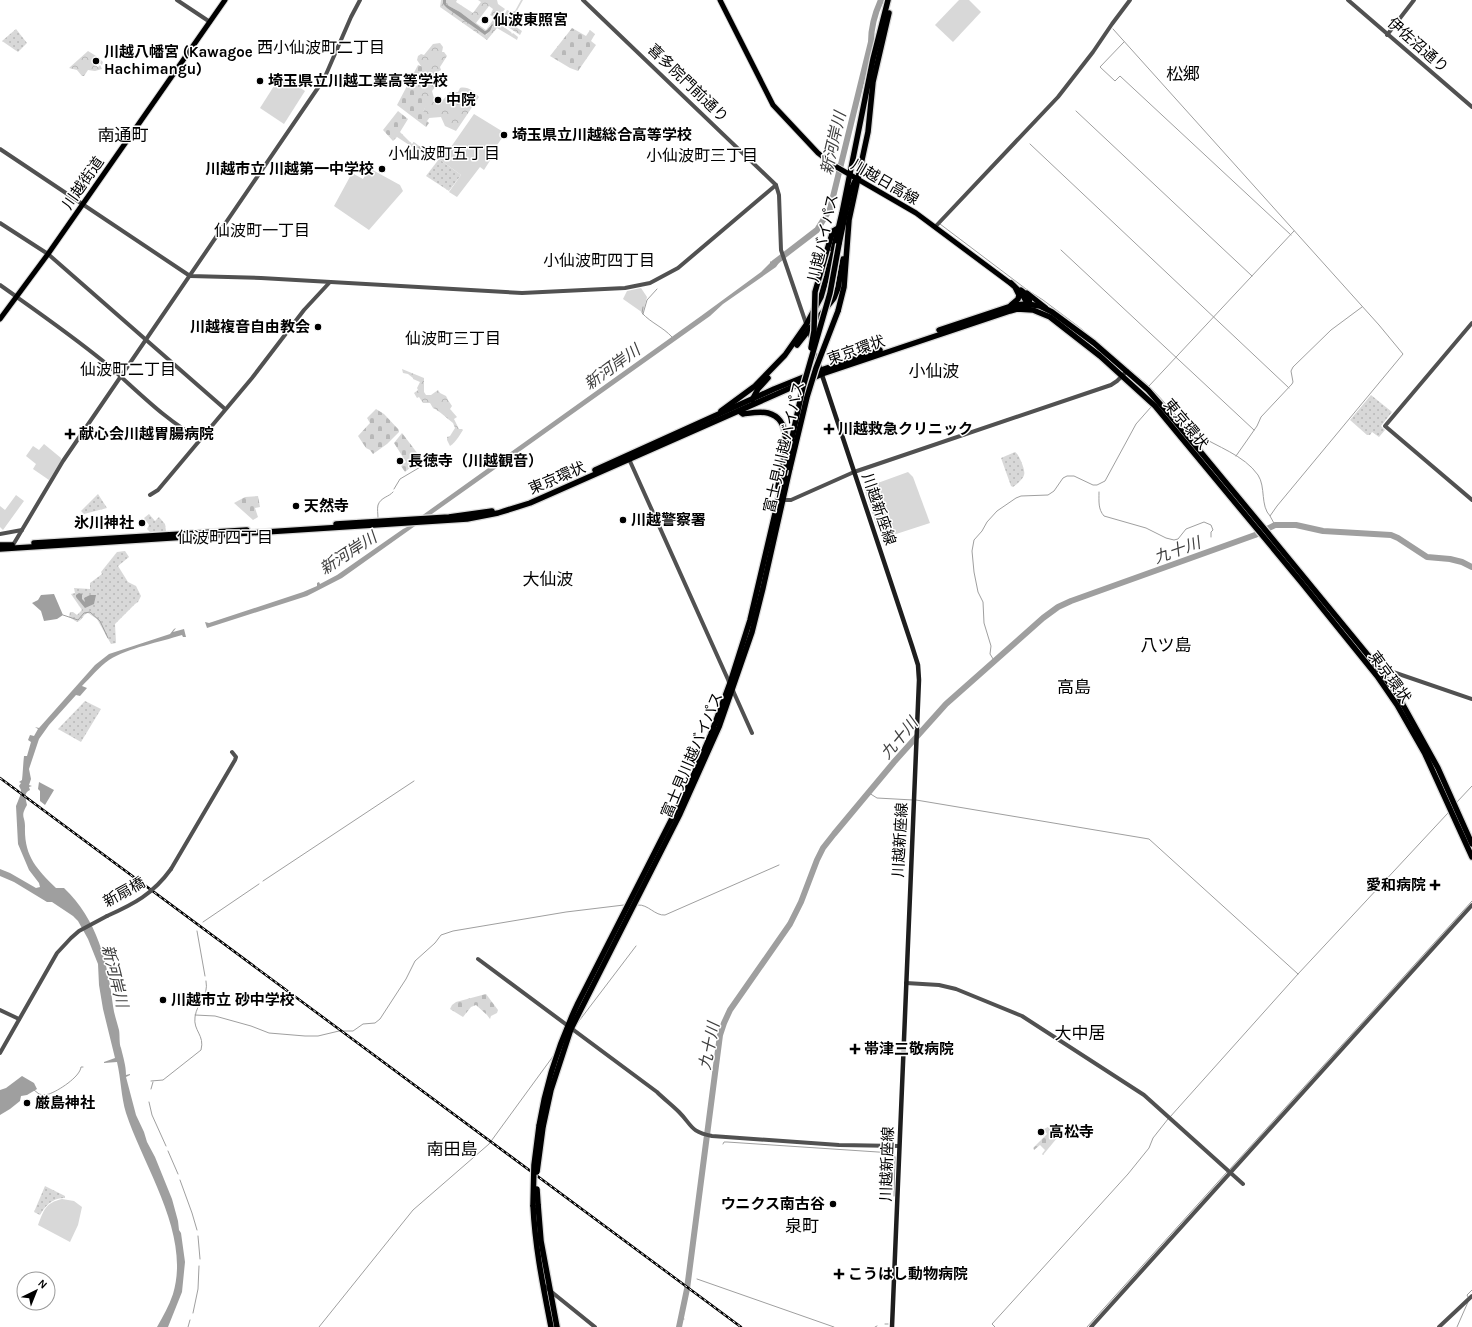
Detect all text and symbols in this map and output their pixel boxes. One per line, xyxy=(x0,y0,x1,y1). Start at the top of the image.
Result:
place label: 仙波東照宮 xyxy=(493,11,568,29)
street label: 伊佐沼通り xyxy=(1384,14,1452,76)
marker: 仙波東照宮 xyxy=(480,15,490,25)
district label: 西小仙波町二丁目 xyxy=(257,38,385,57)
street label: 喜多院門前通り xyxy=(644,40,732,126)
place label: 川越八幡宮 (Kawagoe Hachimangu) xyxy=(104,43,253,78)
marker: 川越八幡宮 (Kawagoe Hachimangu) xyxy=(91,56,101,66)
district label: 松郷 xyxy=(1166,64,1200,84)
place label: 埼玉県立川越工業高等学校 xyxy=(268,72,448,90)
marker: 埼玉県立川越工業高等学校 xyxy=(255,76,265,86)
place label: 中院 xyxy=(446,91,476,109)
marker: 中院 xyxy=(433,95,443,105)
water label: 新河岸川 xyxy=(817,108,850,176)
district label: 南通町 xyxy=(98,125,149,145)
place label: 埼玉県立川越総合高等学校 xyxy=(512,126,692,144)
marker: 埼玉県立川越総合高等学校 xyxy=(499,130,509,140)
district label: 小仙波町五丁目 xyxy=(388,144,500,163)
district label: 小仙波町三丁目 xyxy=(646,146,758,165)
street label: 川越街道 xyxy=(58,153,108,213)
street label: 川越日高線 xyxy=(848,155,922,209)
place label: 川越市立 川越第一中学校 xyxy=(205,160,374,178)
marker: 川越市立 川越第一中学校 xyxy=(377,164,387,174)
street label: 川越バイパス xyxy=(804,192,842,284)
district label: 仙波町一丁目 xyxy=(214,221,310,240)
district label: 小仙波町四丁目 xyxy=(543,251,655,270)
place label: 川越複音自由教会 xyxy=(190,318,310,336)
marker: 川越複音自由教会 xyxy=(313,322,323,332)
district label: 仙波町三丁目 xyxy=(405,329,501,348)
street label: 東京環状 xyxy=(825,332,887,368)
water label: 新河岸川 xyxy=(581,339,645,393)
district label: 仙波町二丁目 xyxy=(80,360,176,379)
district label: 小仙波 xyxy=(909,361,960,381)
street label: 富士見川越バイパス xyxy=(760,379,808,515)
street label: 東京環状 xyxy=(1160,395,1212,453)
place label: 川越救急クリニック xyxy=(838,420,973,438)
marker: 川越救急クリニック xyxy=(823,423,835,435)
place label: 献心会川越胃腸病院 xyxy=(79,425,214,443)
marker: 献心会川越胃腸病院 xyxy=(64,428,76,440)
place label: 長徳寺（川越観音） xyxy=(408,452,543,470)
marker: 長徳寺（川越観音） xyxy=(395,456,405,466)
street label: 東京環状 xyxy=(526,458,588,498)
street label: 川越新座線 xyxy=(858,471,900,547)
place label: 天然寺 xyxy=(304,497,349,515)
marker: 天然寺 xyxy=(291,501,301,511)
place label: 川越警察署 xyxy=(631,511,706,529)
place label: 氷川神社 xyxy=(74,514,134,532)
marker: 川越警察署 xyxy=(618,515,628,525)
marker: 氷川神社 xyxy=(137,518,147,528)
water label: 新河岸川 xyxy=(316,527,382,578)
district label: 仙波町四丁目 xyxy=(177,528,273,547)
water label: 九十川 xyxy=(1151,532,1205,567)
district label: 大仙波 xyxy=(523,569,574,589)
district label: 八ツ島 xyxy=(1141,635,1192,655)
street label: 東京環状 xyxy=(1365,647,1415,707)
district label: 高島 xyxy=(1057,677,1091,697)
street label: 富士見川越バイパス xyxy=(657,689,727,821)
water label: 九十川 xyxy=(876,712,923,762)
street label: 川越新座線 xyxy=(889,802,911,878)
street label: 新扇橋 xyxy=(100,873,148,911)
place label: 愛和病院 xyxy=(1366,876,1426,894)
marker: 愛和病院 xyxy=(1429,879,1441,891)
water label: 新河岸川 xyxy=(98,943,132,1011)
place label: 川越市立 砂中学校 xyxy=(171,991,295,1009)
marker: 川越市立 砂中学校 xyxy=(158,995,168,1005)
water label: 九十川 xyxy=(695,1019,723,1071)
district label: 大中居 xyxy=(1055,1023,1106,1043)
place label: 帯津三敬病院 xyxy=(864,1040,954,1058)
marker: 帯津三敬病院 xyxy=(849,1043,861,1055)
place label: 厳島神社 xyxy=(35,1094,95,1112)
marker: 厳島神社 xyxy=(22,1098,32,1108)
place label: 高松寺 xyxy=(1049,1123,1094,1141)
street label: 川越新座線 xyxy=(877,1126,897,1202)
marker: 高松寺 xyxy=(1036,1127,1046,1137)
district label: 南田島 xyxy=(427,1139,478,1159)
place label: ウニクス南古谷 xyxy=(720,1195,825,1213)
marker: ウニクス南古谷 xyxy=(828,1199,838,1209)
district label: 泉町 xyxy=(785,1216,819,1236)
place label: こうはし動物病院 xyxy=(848,1265,968,1283)
marker: こうはし動物病院 xyxy=(833,1268,845,1280)
north arrow xyxy=(16,1271,56,1311)
text: N xyxy=(35,1277,50,1291)

